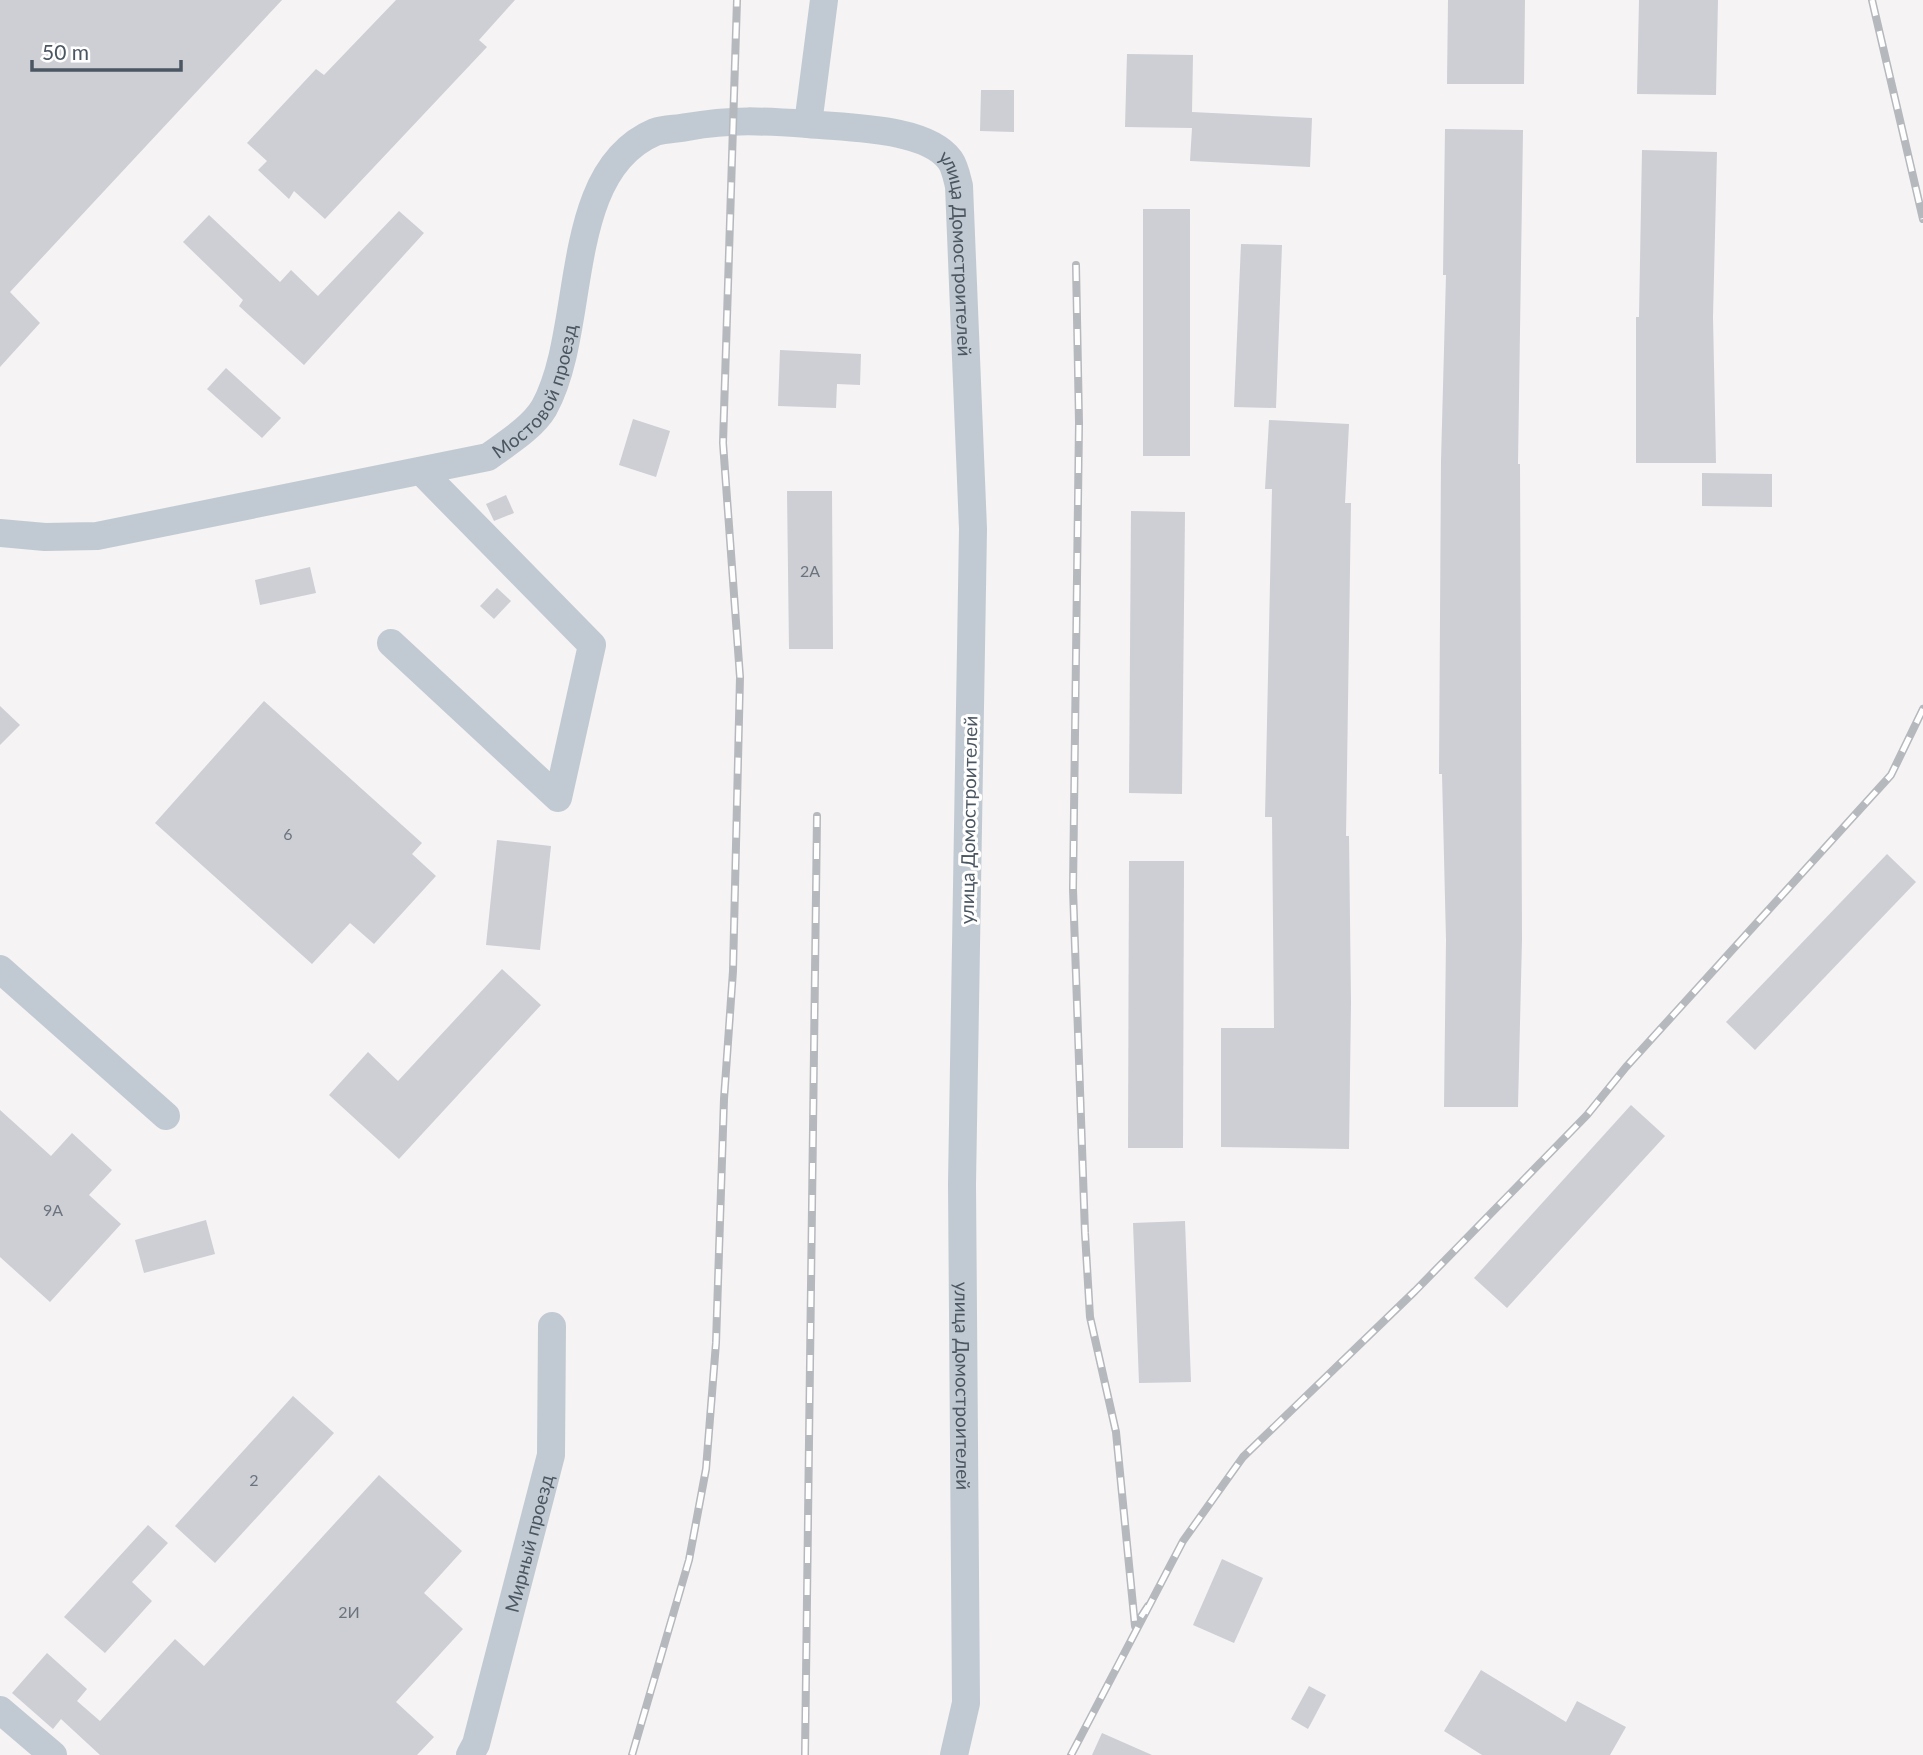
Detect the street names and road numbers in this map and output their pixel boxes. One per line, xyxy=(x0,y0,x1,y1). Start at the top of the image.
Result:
street label: улица Домостроителей xyxy=(935,144,977,357)
street label: Мостовой проезд xyxy=(487,322,580,462)
street label: улица Домостроителей xyxy=(955,716,981,924)
street label: улица Домостроителей xyxy=(951,1281,976,1490)
street label: Мирный проезд xyxy=(499,1471,557,1615)

